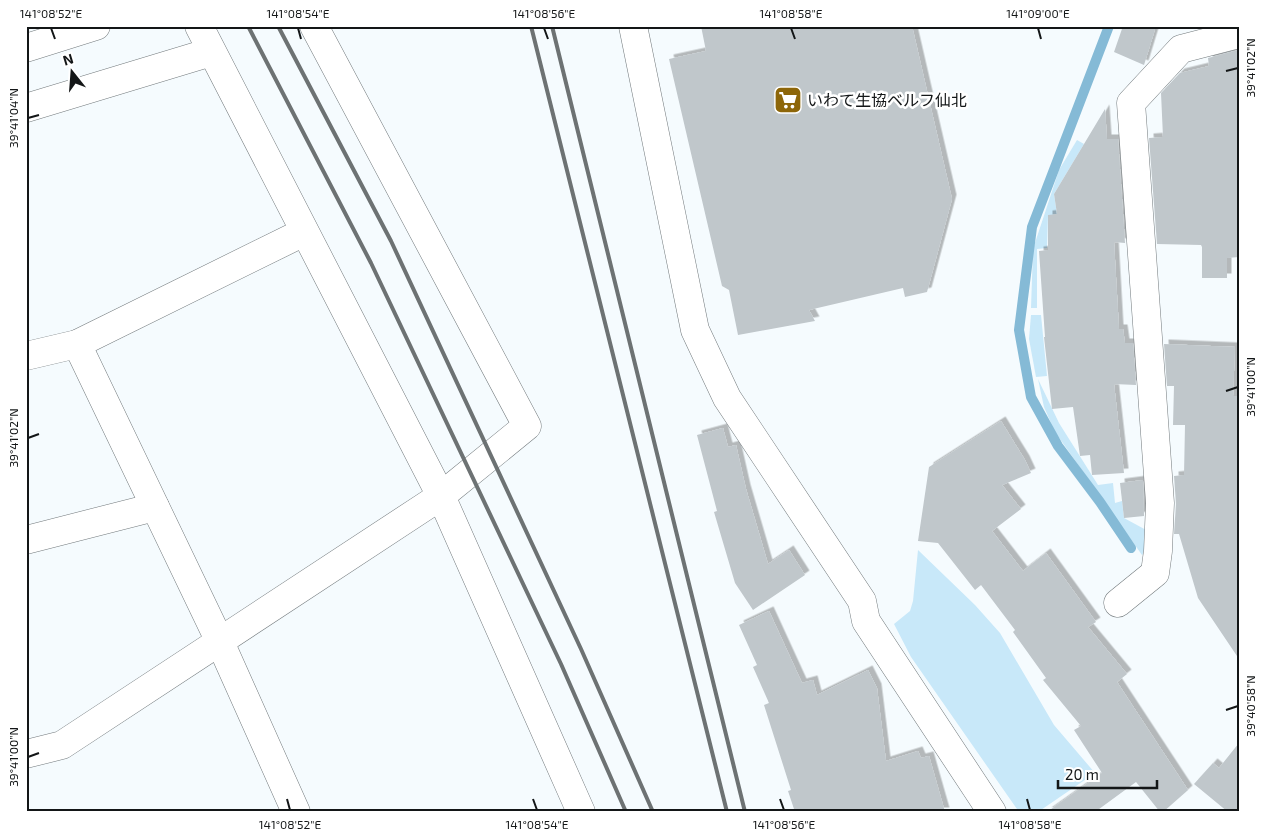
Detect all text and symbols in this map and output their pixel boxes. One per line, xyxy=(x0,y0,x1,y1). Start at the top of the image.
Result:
text: 141°08'52"E xyxy=(20,6,83,20)
text: 141°08'54"E xyxy=(266,6,330,20)
text: 141°08'56"E xyxy=(513,6,576,20)
text: 141°08'58"E xyxy=(760,6,823,20)
text: 141°09'00"E xyxy=(1006,6,1070,20)
text: 39°41'02"N xyxy=(1243,38,1257,98)
north arrow xyxy=(48,48,98,98)
text: N xyxy=(61,49,75,69)
supermarket icon: いわて生協ベルフ仙北 xyxy=(773,85,803,115)
text: 39°41'04"N xyxy=(6,88,20,148)
place label: いわて生協ベルフ仙北 xyxy=(807,90,967,109)
text: 39°41'00"N xyxy=(1243,357,1257,417)
text: 39°41'02"N xyxy=(6,408,20,468)
text: 39°40'58"N xyxy=(1243,675,1257,737)
text: 39°41'00"N xyxy=(6,727,20,787)
scale bar xyxy=(1058,758,1156,790)
text: 20 m xyxy=(1065,765,1099,783)
text: 141°08'52"E xyxy=(259,817,322,831)
text: 141°08'54"E xyxy=(505,817,569,831)
text: 141°08'56"E xyxy=(753,817,816,831)
text: 141°08'58"E xyxy=(999,817,1062,831)

